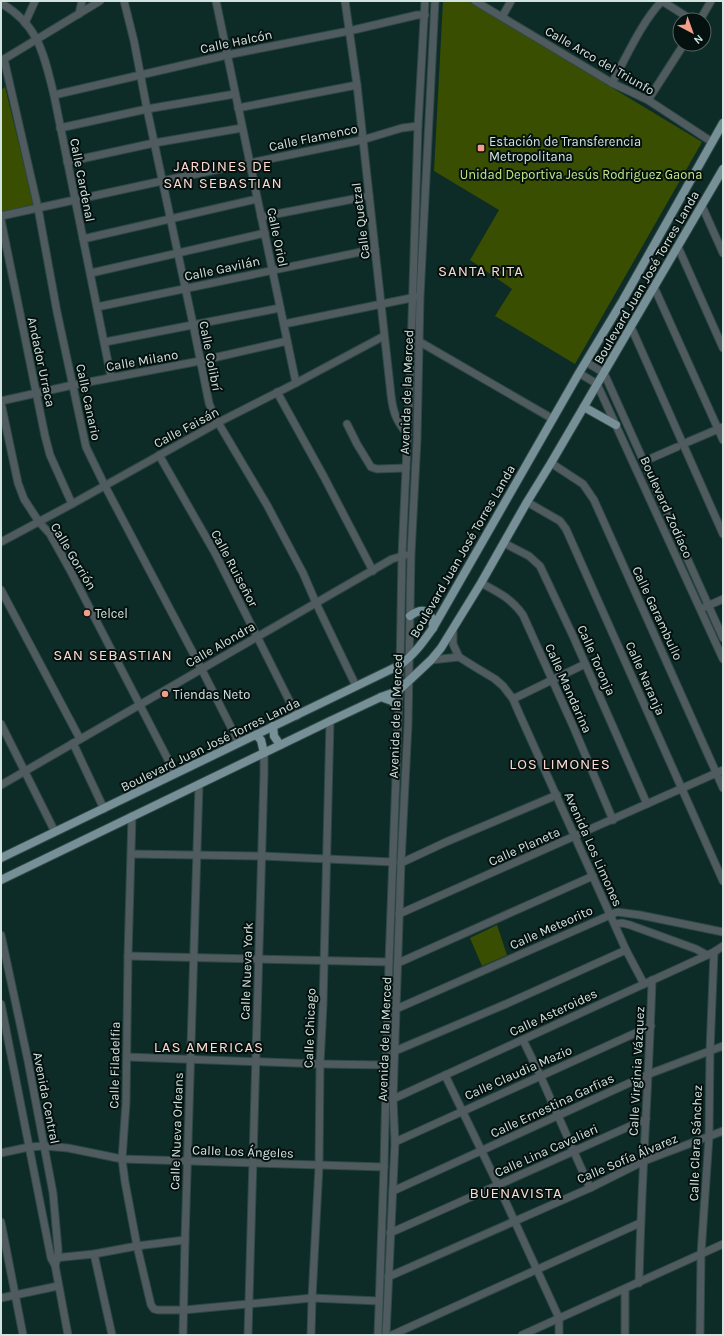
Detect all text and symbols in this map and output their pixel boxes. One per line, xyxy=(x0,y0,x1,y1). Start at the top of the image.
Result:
north arrow xyxy=(672,12,712,52)
street label: Calle Arco del Triunfo xyxy=(542,23,657,98)
street label: Calle Halcón xyxy=(199,27,274,56)
text: N xyxy=(691,32,705,47)
street label: Calle Flamenco xyxy=(267,121,359,154)
place label: Estación de Transferencia Metropolitana xyxy=(489,134,641,164)
street label: Calle Cardenal xyxy=(67,137,98,223)
marker: Estación de Transferencia Metropolitana xyxy=(476,143,486,153)
district label: JARDINES DE SAN SEBASTIAN xyxy=(163,157,283,192)
park label: Unidad Deportiva Jesús Rodriguez Gaona xyxy=(460,167,702,182)
street label: Calle Quetzal xyxy=(348,182,373,260)
street label: Boulevard Juan José Torres Landa xyxy=(591,188,702,366)
street label: Calle Oriol xyxy=(264,206,291,268)
street label: Calle Gavilán xyxy=(183,253,261,284)
district label: SANTA RITA xyxy=(438,262,524,280)
street label: Andador Urraca xyxy=(25,316,58,409)
street label: Calle Colibrí xyxy=(196,320,225,393)
street label: Avenida de la Merced xyxy=(397,329,416,455)
street label: Calle Milano xyxy=(105,347,179,374)
street label: Calle Canario xyxy=(73,362,104,442)
street label: Calle Faisán xyxy=(151,404,221,451)
street label: Boulevard Zodíaco xyxy=(637,454,696,560)
street label: Boulevard Juan José Torres Landa xyxy=(407,462,518,640)
street label: Calle Gorrión xyxy=(48,520,100,593)
street label: Calle Ruiseñor xyxy=(208,527,261,610)
street label: Calle Garambullo xyxy=(629,564,686,662)
place label: Telcel xyxy=(95,606,128,621)
marker: Telcel xyxy=(82,608,92,618)
street label: Calle Alondra xyxy=(183,618,258,670)
street label: Calle Toronja xyxy=(574,623,619,698)
street label: Calle Naranja xyxy=(623,639,668,717)
street label: Calle Mandarina xyxy=(542,641,595,735)
district label: SAN SEBASTIAN xyxy=(53,646,173,664)
street label: Avenida de la Merced xyxy=(386,653,405,779)
place label: Tiendas Neto xyxy=(173,687,250,702)
marker: Tiendas Neto xyxy=(160,689,170,699)
street label: Boulevard Juan José Torres Landa xyxy=(118,694,302,794)
district label: LOS LIMONES xyxy=(509,755,611,773)
street label: Avenida Los Limones xyxy=(562,790,626,909)
street label: Calle Planeta xyxy=(486,824,562,869)
street label: Calle Meteorito xyxy=(507,902,595,952)
street label: Calle Nueva York xyxy=(237,922,256,1020)
street label: Avenida de la Merced xyxy=(375,976,394,1102)
street label: Calle Asteroides xyxy=(507,986,600,1039)
street label: Calle Chicago xyxy=(301,988,318,1068)
street label: Calle Virginia Vázquez xyxy=(626,1006,648,1136)
street label: Calle Filadelfia xyxy=(106,1021,123,1109)
district label: LAS AMERICAS xyxy=(154,1038,264,1056)
street label: Calle Claudia Mazio xyxy=(462,1042,574,1103)
street label: Avenida Central xyxy=(30,1051,63,1145)
street label: Calle Ernestina Garfias xyxy=(488,1070,617,1141)
street label: Calle Nueva Orleans xyxy=(167,1072,186,1190)
street label: Calle Clara Sánchez xyxy=(686,1085,705,1201)
street label: Calle Lina Cavalieri xyxy=(492,1121,600,1180)
street label: Calle Sofía Álvarez xyxy=(574,1129,680,1186)
street label: Calle Los Ángeles xyxy=(192,1140,294,1161)
district label: BUENAVISTA xyxy=(469,1184,563,1202)

